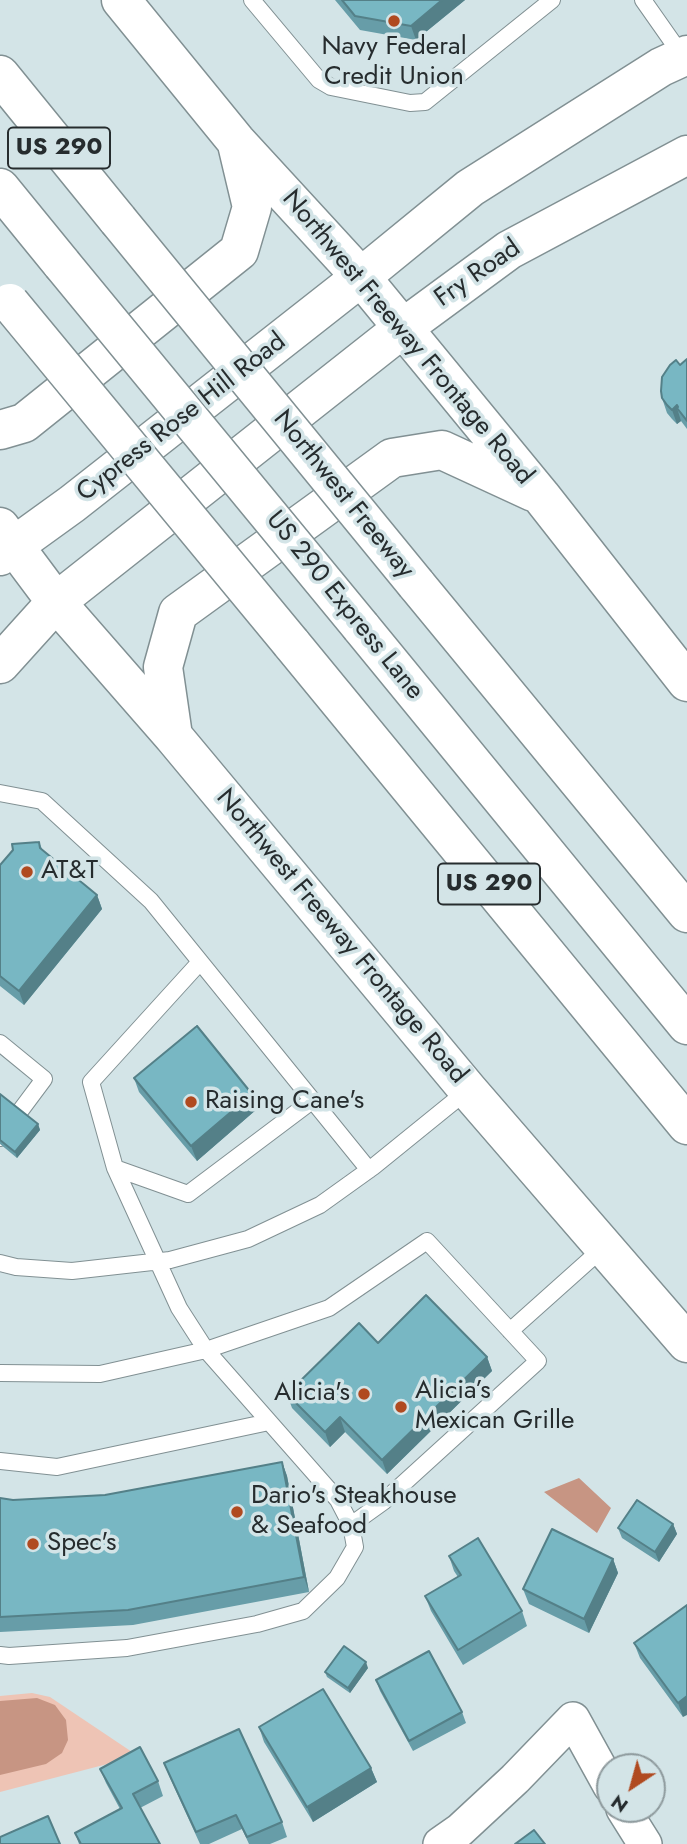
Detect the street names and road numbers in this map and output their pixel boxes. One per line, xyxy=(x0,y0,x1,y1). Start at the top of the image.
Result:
road number: US 290 xyxy=(8,128,110,168)
street label: Northwest Freeway Frontage Road xyxy=(275,184,539,492)
street label: Fry Road xyxy=(429,233,527,315)
street label: Cypress Rose Hill Road xyxy=(71,327,293,509)
street label: Northwest Freeway xyxy=(266,405,420,585)
street label: US 290 Express Lane xyxy=(258,505,430,707)
street label: Northwest Freeway Frontage Road xyxy=(209,783,473,1091)
road number: US 290 xyxy=(438,864,540,904)

